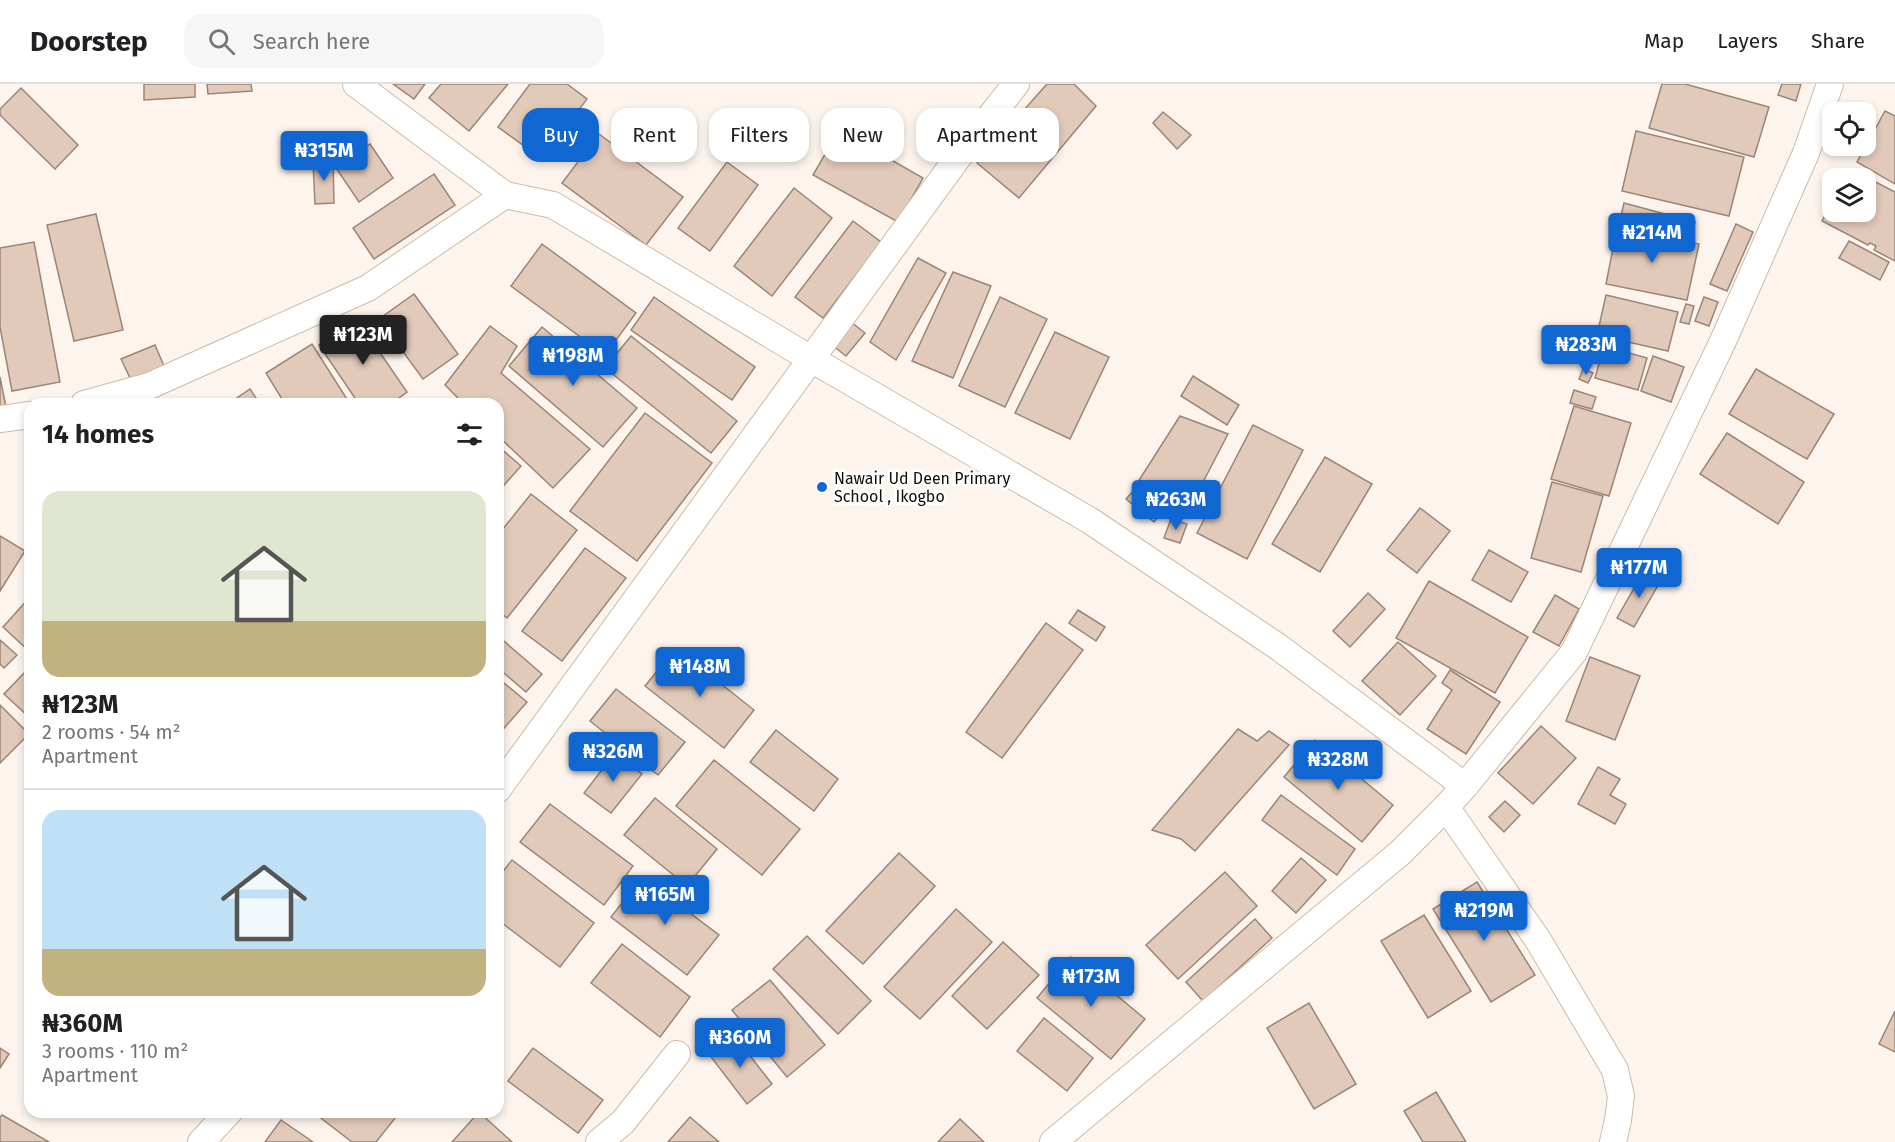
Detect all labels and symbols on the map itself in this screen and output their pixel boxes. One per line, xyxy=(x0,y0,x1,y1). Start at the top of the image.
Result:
pin: ₦315M xyxy=(282,131,366,182)
pin: ₦214M xyxy=(1610,213,1694,264)
pin: ₦123M xyxy=(321,315,405,366)
pin: ₦283M xyxy=(1544,325,1628,376)
pin: ₦198M xyxy=(531,336,615,387)
place label: Nawair Ud Deen Primary School , Ikogbo xyxy=(834,469,1010,506)
marker: Nawair Ud Deen Primary School , Ikogbo xyxy=(815,480,829,494)
pin: ₦263M xyxy=(1134,480,1218,531)
pin: ₦177M xyxy=(1597,548,1681,599)
pin: ₦148M xyxy=(658,647,742,698)
pin: ₦326M xyxy=(571,732,655,783)
pin: ₦328M xyxy=(1296,740,1380,791)
pin: ₦165M xyxy=(623,875,707,926)
pin: ₦219M xyxy=(1442,891,1526,942)
pin: ₦173M xyxy=(1049,957,1133,1008)
pin: ₦360M xyxy=(698,1018,782,1069)

